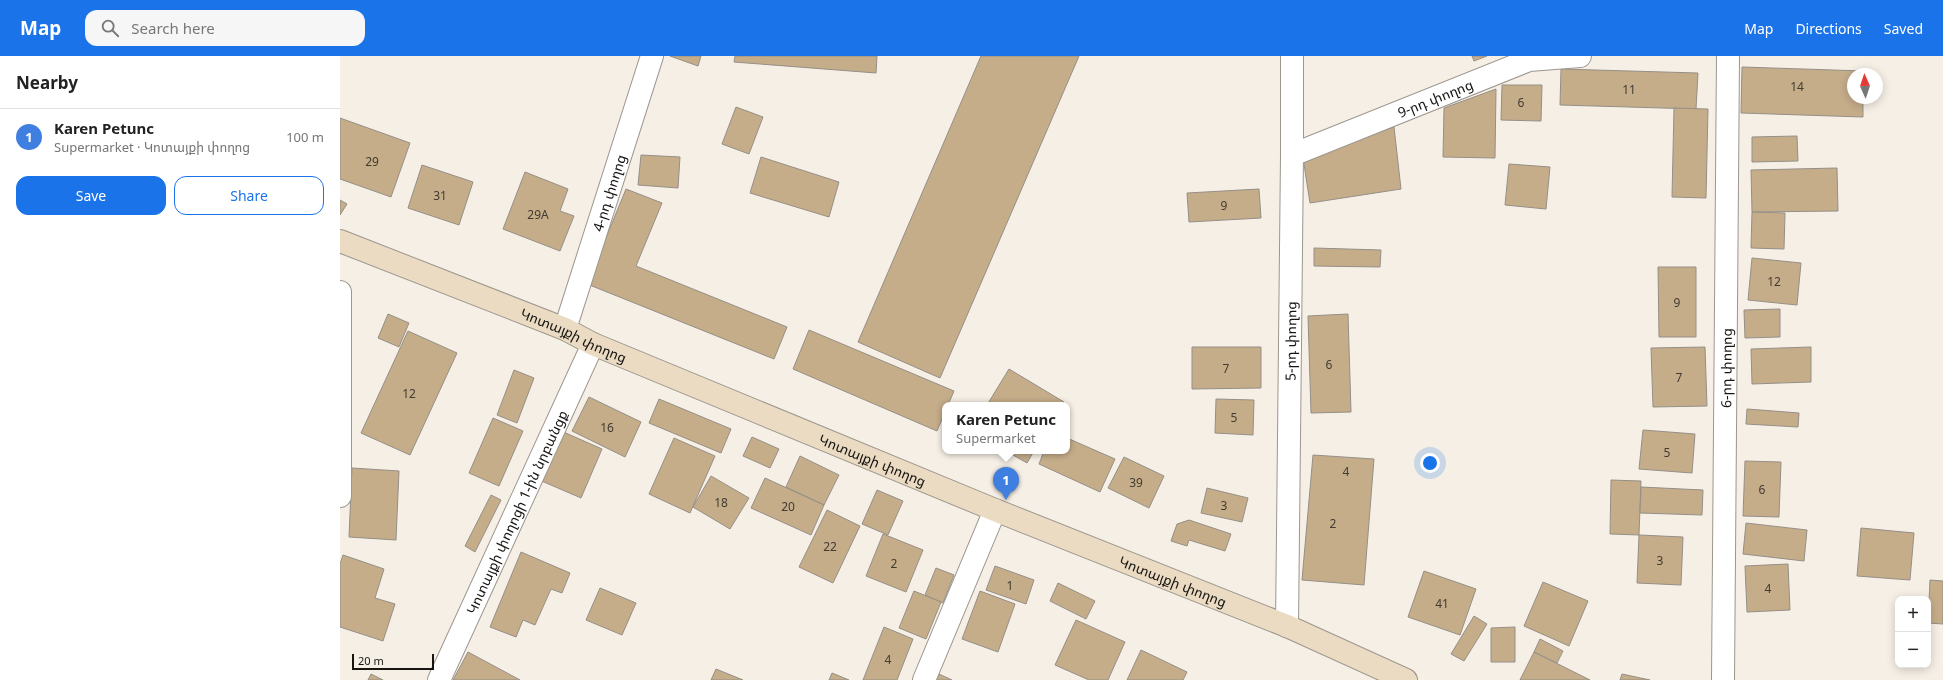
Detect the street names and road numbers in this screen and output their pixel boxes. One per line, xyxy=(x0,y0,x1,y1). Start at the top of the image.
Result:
street label: 9-րդ փողոց xyxy=(1394,74,1475,121)
street label: 4-րդ փողոց xyxy=(587,152,630,234)
street label: 5-րդ փողոց xyxy=(1280,301,1300,381)
street label: Կոտայքի փողոց xyxy=(518,303,630,366)
street label: 6-րդ փողոց xyxy=(1716,328,1735,408)
street label: Կոտայքի փողոցի 1-ին նրբանցք xyxy=(461,407,571,617)
street label: Կոտայքի փողոց xyxy=(816,429,929,490)
street label: Կոտայքի փողոց xyxy=(1116,551,1230,611)

